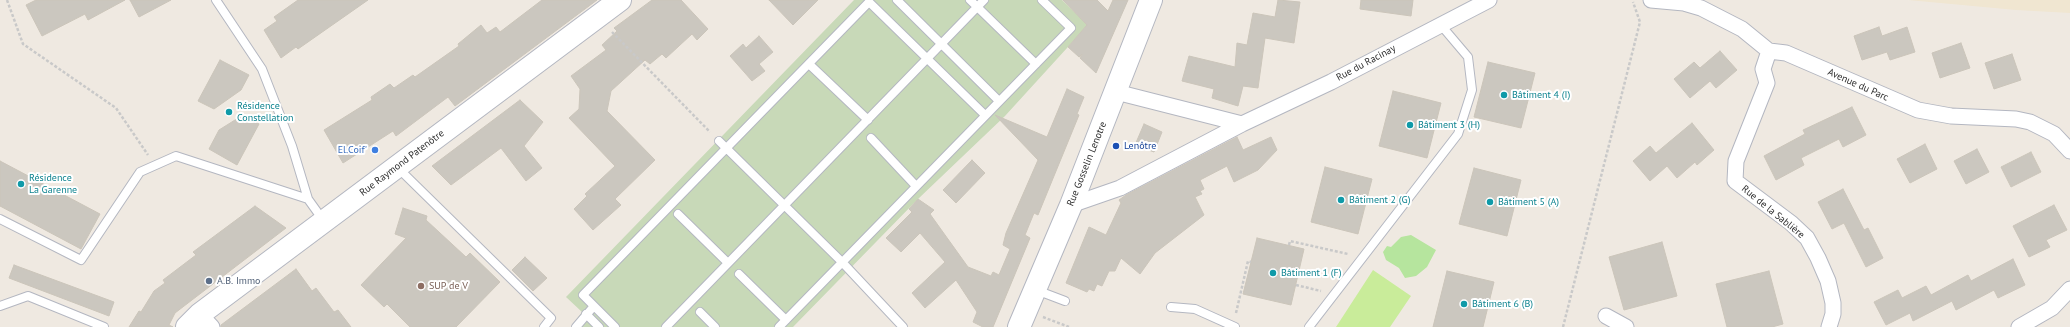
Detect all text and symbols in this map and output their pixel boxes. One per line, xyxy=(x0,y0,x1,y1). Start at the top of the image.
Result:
street label: Rue du Racinay xyxy=(1334,42,1398,84)
street label: Avenue du Parc xyxy=(1826,66,1890,104)
place label: Bâtiment 4 (I) xyxy=(1512,89,1570,101)
marker: Bâtiment 4 (I) xyxy=(1499,90,1509,100)
place label: Résidence Constellation xyxy=(237,100,293,124)
marker: Résidence Constellation xyxy=(224,107,234,117)
place label: Bâtiment 3 (H) xyxy=(1418,119,1480,131)
street label: Rue Gosselin Lenotre xyxy=(1065,120,1109,208)
marker: Bâtiment 3 (H) xyxy=(1405,120,1415,130)
street label: Rue Raymond Patenôtre xyxy=(357,127,447,199)
place label: Lenôtre xyxy=(1124,140,1156,152)
marker: Lenôtre xyxy=(1111,141,1121,151)
place label: El.Coif' xyxy=(338,144,367,156)
marker: El.Coif' xyxy=(370,145,380,155)
place label: Résidence La Garenne xyxy=(29,172,77,196)
marker: Résidence La Garenne xyxy=(16,179,26,189)
street label: Rue de la Sablière xyxy=(1739,183,1807,241)
place label: Bâtiment 2 (G) xyxy=(1349,194,1410,206)
marker: Bâtiment 2 (G) xyxy=(1336,195,1346,205)
place label: Bâtiment 5 (A) xyxy=(1498,196,1559,208)
marker: Bâtiment 5 (A) xyxy=(1485,197,1495,207)
place label: Bâtiment 1 (F) xyxy=(1281,267,1341,279)
marker: Bâtiment 1 (F) xyxy=(1268,268,1278,278)
place label: A.B. Immo xyxy=(217,275,260,287)
marker: A.B. Immo xyxy=(204,276,214,286)
place label: SUP de V xyxy=(429,280,468,292)
marker: SUP de V xyxy=(416,281,426,291)
place label: Bâtiment 6 (B) xyxy=(1472,298,1533,310)
marker: Bâtiment 6 (B) xyxy=(1459,299,1469,309)

